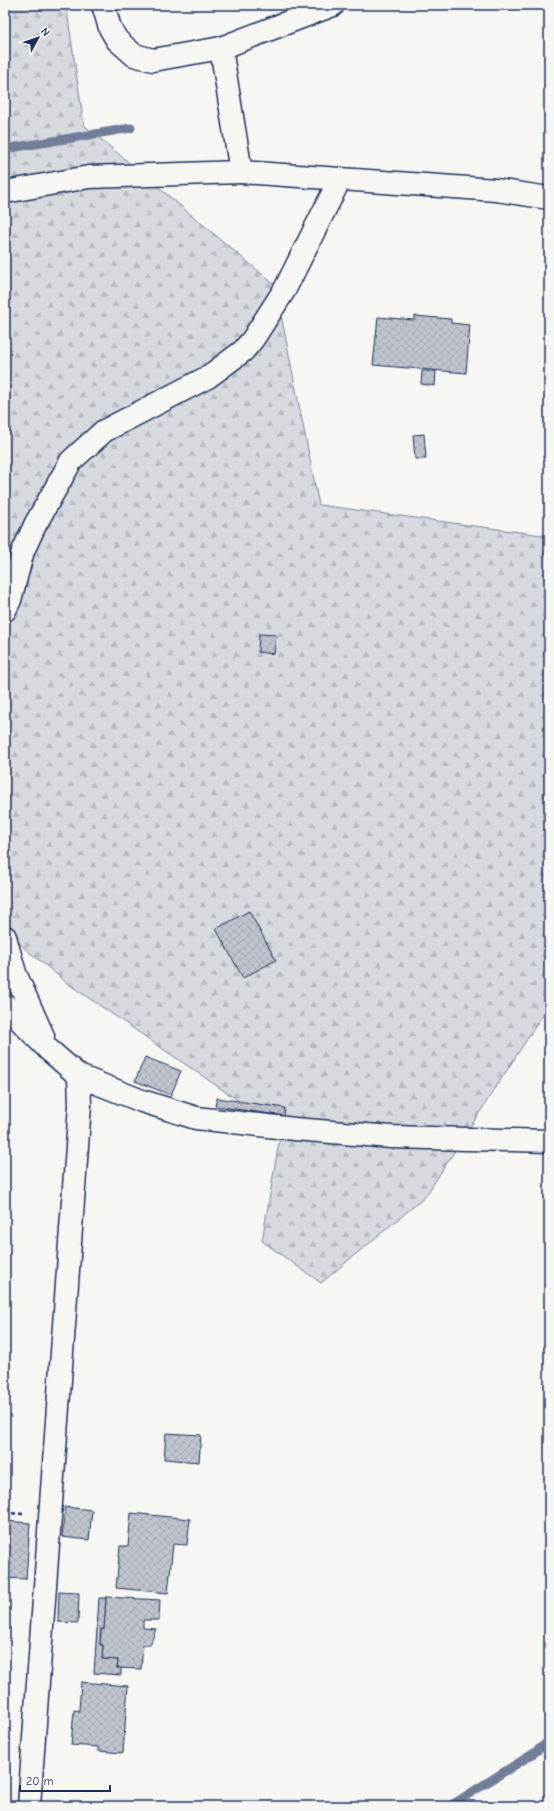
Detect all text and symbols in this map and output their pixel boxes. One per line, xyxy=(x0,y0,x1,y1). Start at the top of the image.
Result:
north arrow xyxy=(18,18,58,58)
text: N xyxy=(38,25,53,39)
scale bar xyxy=(20,1767,110,1793)
text: 20 m xyxy=(26,1774,54,1788)

